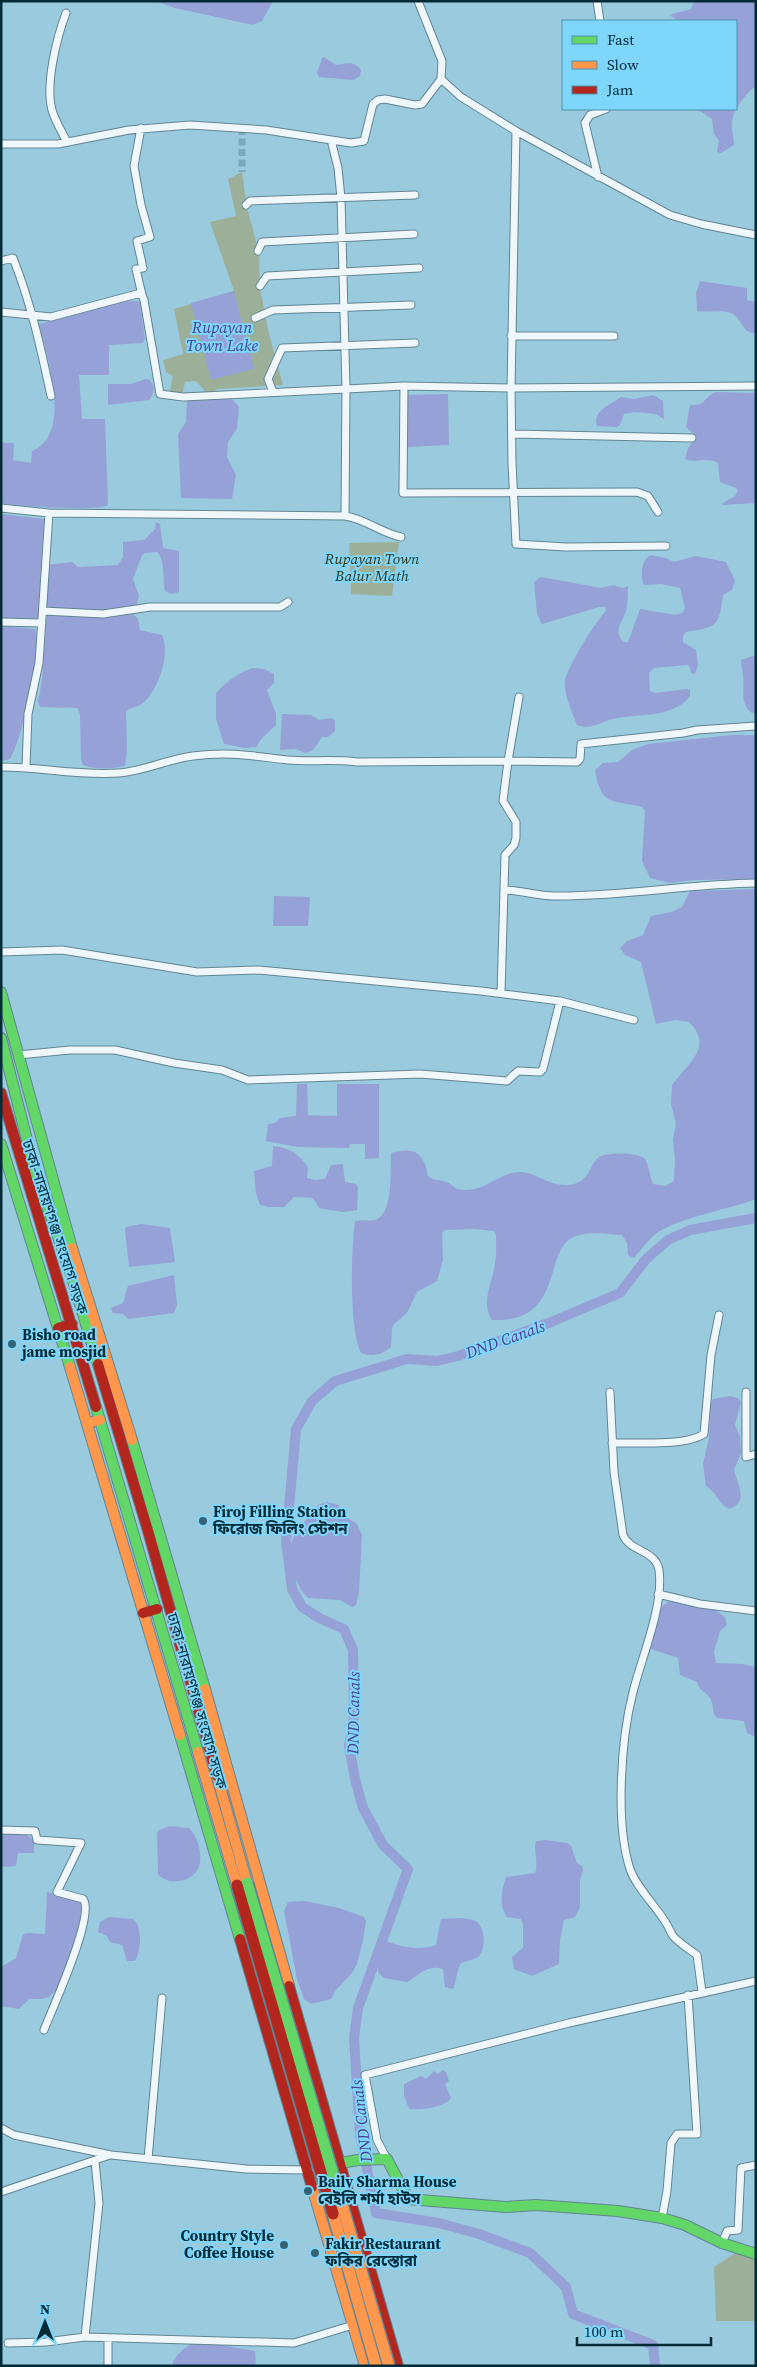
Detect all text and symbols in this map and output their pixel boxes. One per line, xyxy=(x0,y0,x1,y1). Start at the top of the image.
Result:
legend xyxy=(562,20,737,110)
text: Fast xyxy=(607,29,634,50)
text: Slow xyxy=(607,54,639,75)
text: Jam xyxy=(606,79,634,100)
water label: Rupayan Town Lake xyxy=(186,316,258,356)
park label: Rupayan Town Balur Math xyxy=(324,548,420,586)
street label: ঢাকা-নারায়ণগঞ্জ সংযোগ সড়ক xyxy=(17,1136,94,1318)
water label: DND Canals xyxy=(461,1314,548,1364)
place label: Bisho road jame mosjid xyxy=(20,1324,106,1362)
marker: Bisho road jame mosjid xyxy=(6,1338,18,1350)
place label: Firoj Filling Station ফিরোজ ফিলিং স্টেশন xyxy=(212,1501,348,1539)
marker: Firoj Filling Station ফিরোজ ফিলিং স্টেশন xyxy=(197,1515,209,1527)
street label: ঢাকা-নারায়ণগঞ্জ সংযোগ সড়ক xyxy=(162,1609,233,1792)
water label: DND Canals xyxy=(341,1671,365,1756)
water label: DND Canals xyxy=(345,2078,377,2164)
place label: Baily Sharma House বেইলি শর্মা হাউস xyxy=(318,2171,457,2209)
marker: Baily Sharma House বেইলি শর্মা হাউস xyxy=(302,2185,314,2197)
place label: Country Style Coffee House xyxy=(180,2225,274,2263)
place label: Fakir Restaurant ফকির রেস্তোরা xyxy=(324,2233,441,2271)
marker: Country Style Coffee House xyxy=(278,2239,290,2251)
marker: Fakir Restaurant ফকির রেস্তোরা xyxy=(309,2247,321,2259)
north arrow xyxy=(20,2297,70,2347)
text: N xyxy=(40,2299,50,2319)
scale bar xyxy=(577,2314,711,2346)
text: 100 m xyxy=(584,2321,624,2342)

